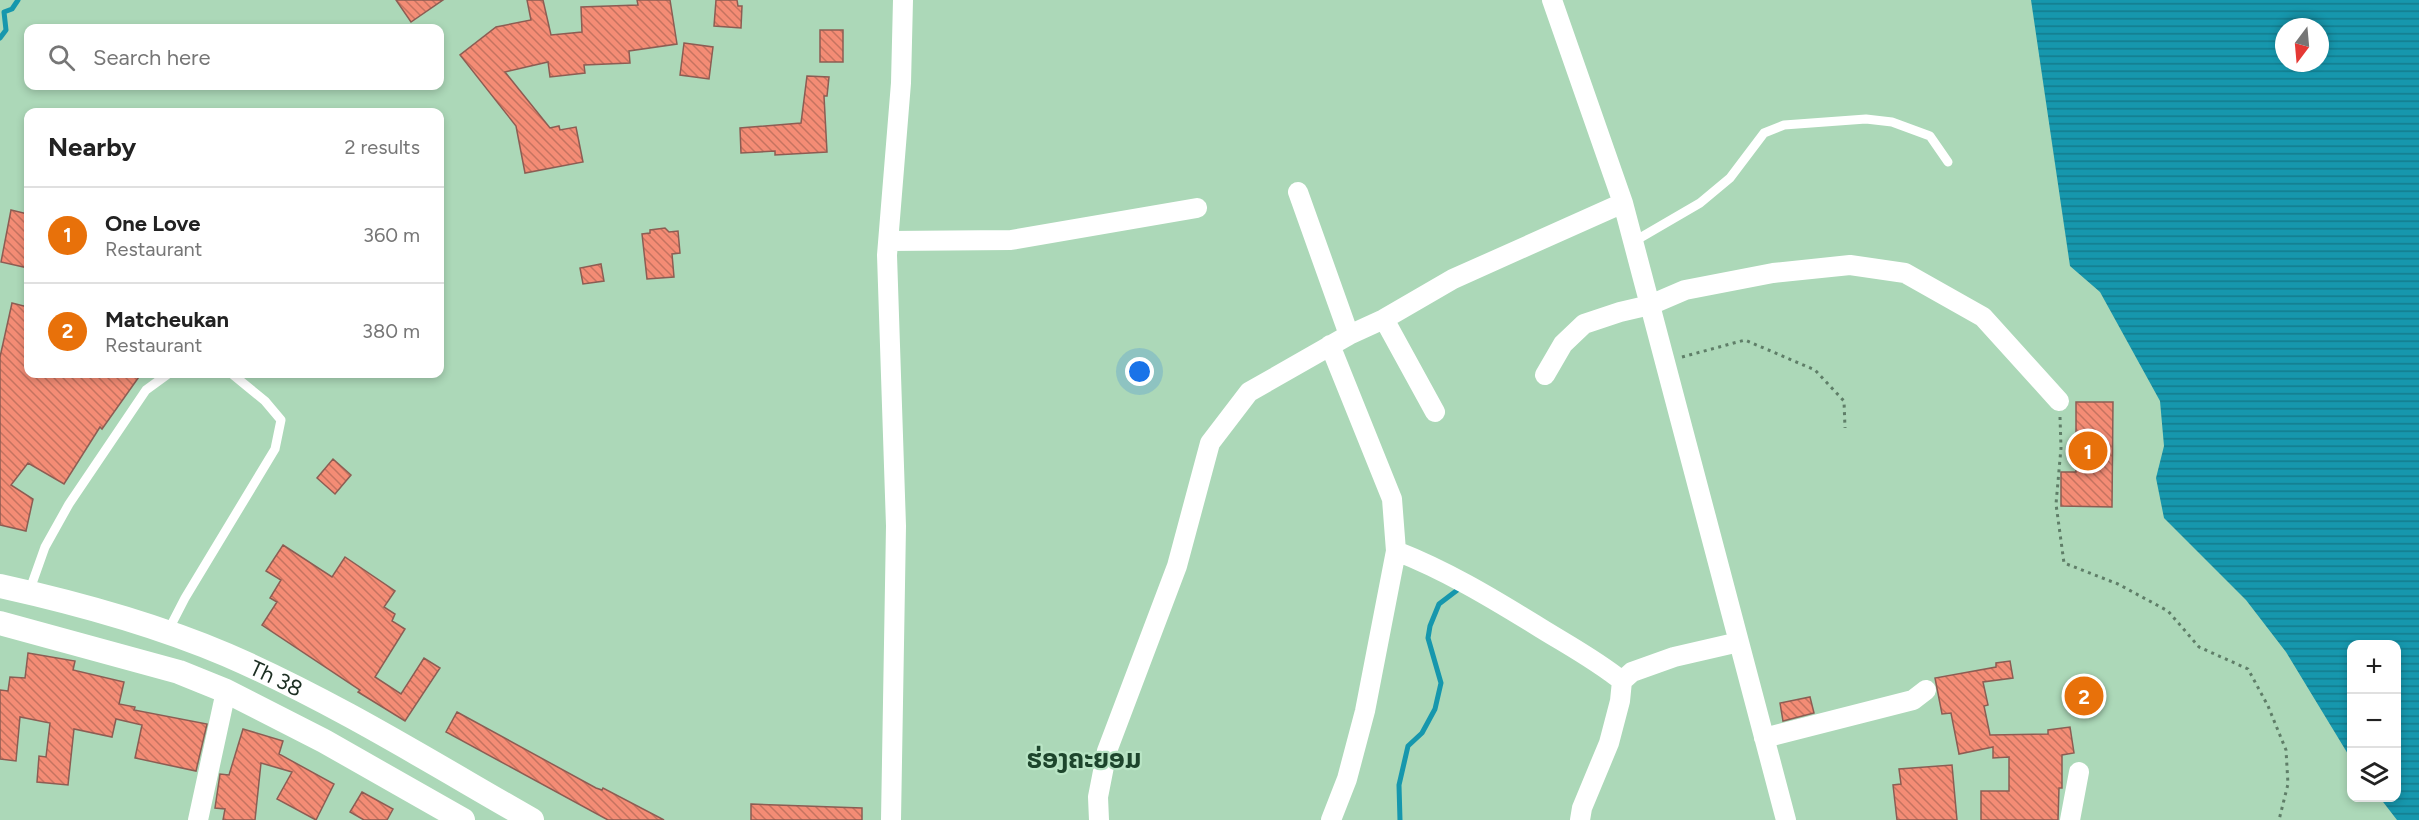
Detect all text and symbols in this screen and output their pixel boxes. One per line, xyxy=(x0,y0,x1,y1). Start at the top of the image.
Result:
north arrow xyxy=(2275,18,2329,72)
search box xyxy=(24,24,444,90)
icon: search xyxy=(45,41,78,74)
text: Search here xyxy=(93,44,211,71)
text: Nearby xyxy=(48,131,136,163)
text: 2 results xyxy=(344,135,420,159)
text: One Love xyxy=(105,210,200,237)
text: 1 xyxy=(63,223,72,247)
text: 360 m xyxy=(363,223,420,247)
text: Restaurant xyxy=(105,237,202,261)
text: Matcheukan xyxy=(105,306,229,333)
text: 2 xyxy=(62,319,73,343)
text: 380 m xyxy=(362,319,420,343)
text: Restaurant xyxy=(105,333,202,357)
your location xyxy=(1125,357,1154,386)
pin: 1 xyxy=(2068,428,2108,474)
map controls xyxy=(2347,640,2401,802)
button: + xyxy=(2347,640,2401,694)
street label: Th 38 xyxy=(245,654,307,703)
pin: 2 xyxy=(2064,674,2104,718)
button: − xyxy=(2347,694,2401,748)
district label: ຮ່ອງຄະຍອມ xyxy=(1027,743,1141,775)
button: layers xyxy=(2347,748,2401,802)

